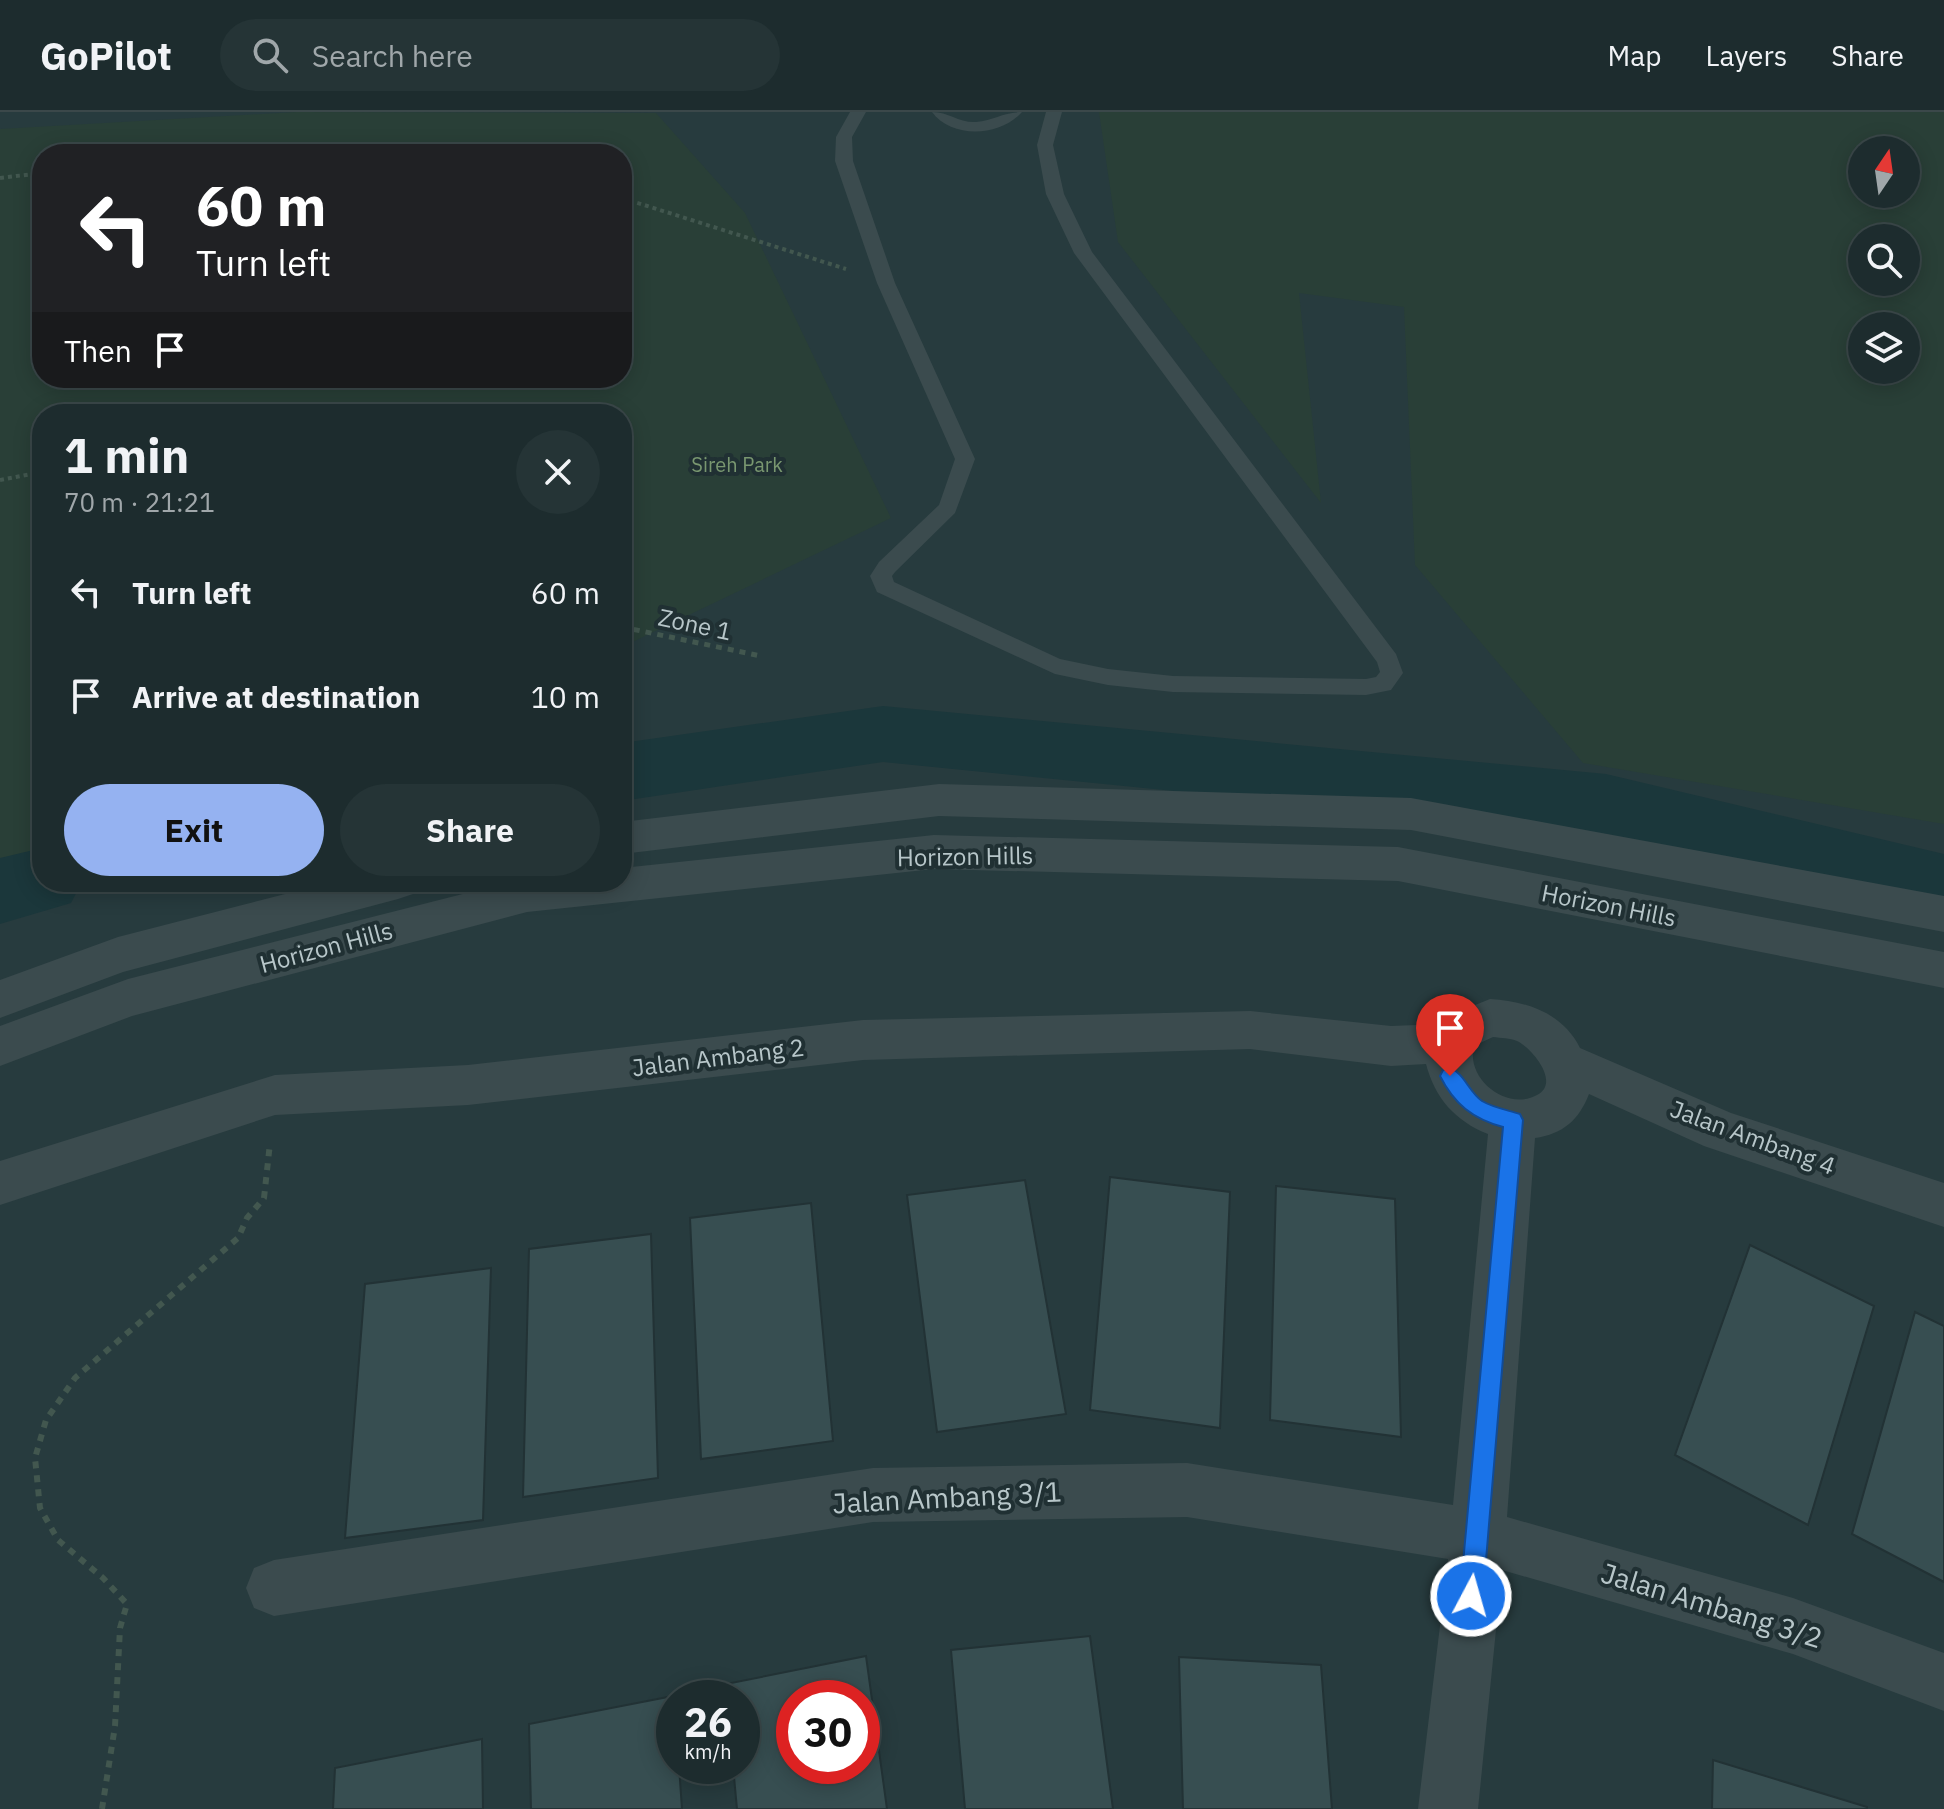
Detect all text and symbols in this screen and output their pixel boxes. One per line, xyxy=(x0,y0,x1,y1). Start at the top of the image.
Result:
search box xyxy=(220,19,780,91)
text: GoPilot xyxy=(40,31,172,80)
icon: search xyxy=(248,33,292,77)
text: Search here xyxy=(312,36,473,75)
text: Map xyxy=(1607,37,1661,74)
text: Layers xyxy=(1705,37,1787,74)
text: Share xyxy=(1831,37,1904,74)
north arrow xyxy=(1848,136,1920,208)
map controls xyxy=(1848,136,1920,384)
text: 60 m xyxy=(196,169,326,241)
icon: left xyxy=(64,176,168,280)
button: search xyxy=(1848,224,1920,296)
text: Turn left xyxy=(196,239,331,286)
button: layers xyxy=(1848,312,1920,384)
icon: arrive xyxy=(148,328,192,372)
text: Then xyxy=(64,331,132,370)
text: 1 min xyxy=(64,424,189,486)
button: close xyxy=(516,430,600,514)
park label: Sireh Park xyxy=(691,451,783,478)
text: 70 m · 21:21 xyxy=(64,485,215,519)
icon: left xyxy=(64,570,108,614)
text: Turn left xyxy=(132,573,251,612)
text: 60 m xyxy=(531,573,600,612)
street label: Zone 1 xyxy=(655,601,735,647)
icon: arrive xyxy=(64,674,108,718)
text: Arrive at destination xyxy=(132,677,420,716)
text: 10 m xyxy=(531,677,600,716)
button: Exit xyxy=(64,784,324,876)
button: Share xyxy=(340,784,600,876)
street label: Horizon Hills xyxy=(897,839,1033,873)
street label: Horizon Hills xyxy=(1539,876,1679,934)
street label: Horizon Hills xyxy=(256,914,396,980)
pin xyxy=(1416,994,1484,1076)
icon: arrive xyxy=(1428,1006,1472,1050)
street label: Jalan Ambang 2 xyxy=(630,1031,806,1083)
street label: Jalan Ambang 4 xyxy=(1666,1092,1840,1182)
street label: Jalan Ambang 3/1 xyxy=(831,1473,1063,1521)
position arrow xyxy=(1429,1554,1513,1638)
street label: Jalan Ambang 3/2 xyxy=(1597,1554,1827,1656)
speed limit sign: 30 xyxy=(776,1680,880,1784)
text: 26 xyxy=(684,1696,732,1748)
text: km/h xyxy=(684,1738,732,1765)

